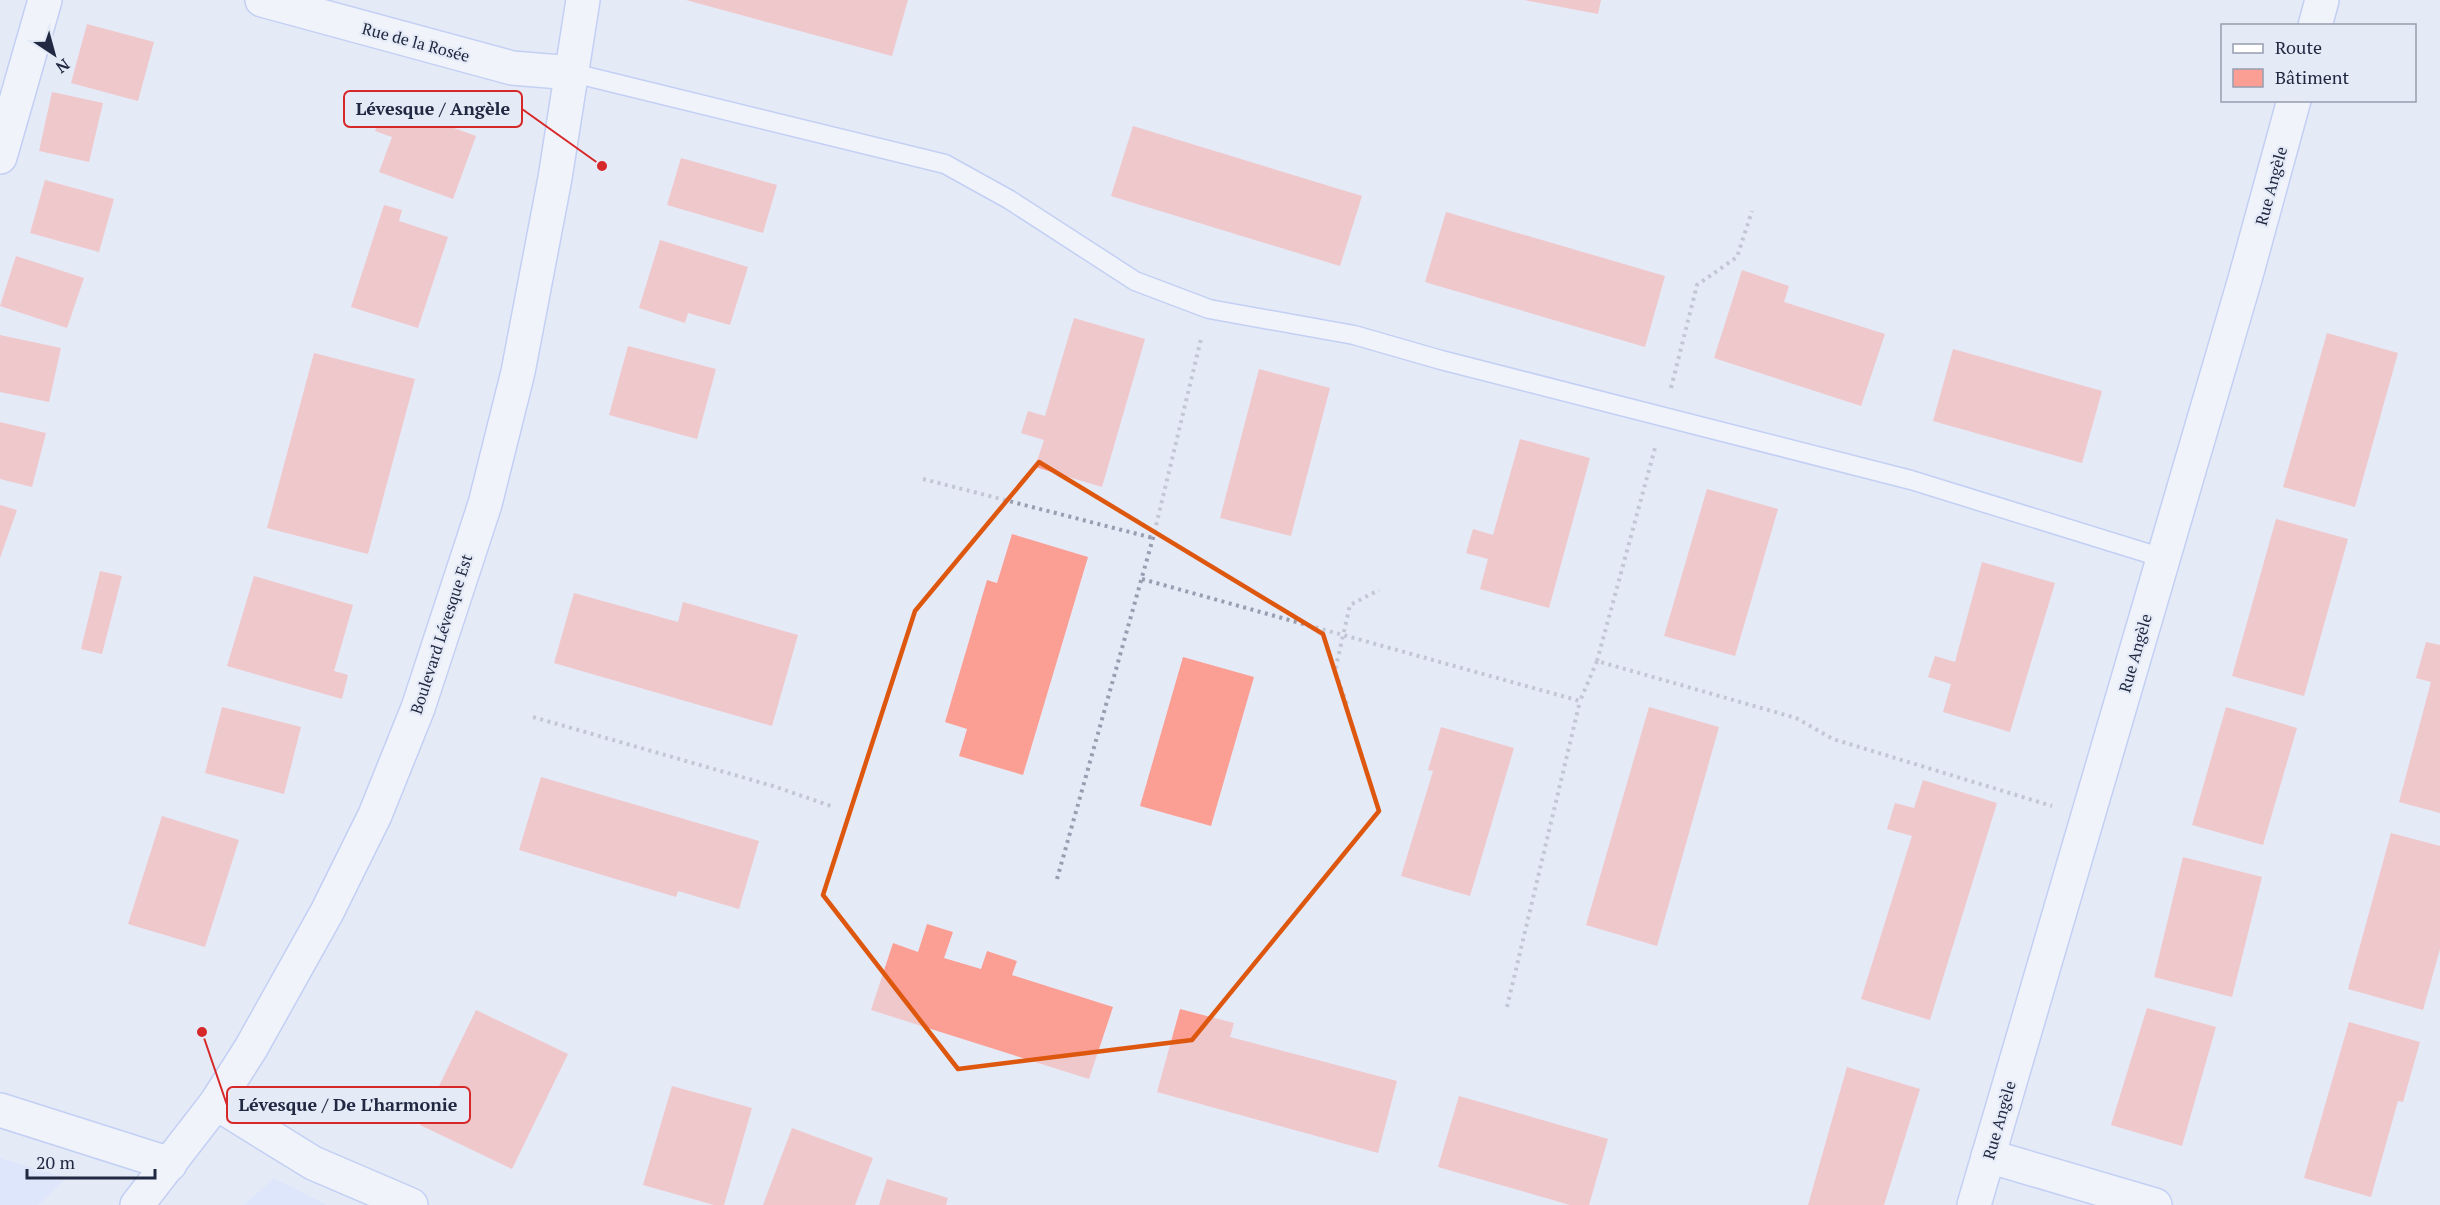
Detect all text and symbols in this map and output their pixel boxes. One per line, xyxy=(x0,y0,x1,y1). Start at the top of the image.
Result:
street label: Rue de la Rosée xyxy=(360,17,472,67)
north arrow xyxy=(24,24,84,84)
legend xyxy=(2221,24,2416,102)
text: Route xyxy=(2275,35,2322,59)
text: N xyxy=(51,54,74,79)
text: Bâtiment xyxy=(2275,65,2350,89)
callout: Lévesque / Angèle xyxy=(344,91,522,127)
text: Lévesque / Angèle xyxy=(356,96,511,120)
street label: Rue Angèle xyxy=(2250,144,2292,228)
street label: Boulevard Lévesque Est xyxy=(405,551,477,717)
street label: Rue Angèle xyxy=(2113,611,2157,695)
street label: Rue Angèle xyxy=(1977,1078,2021,1162)
callout: Lévesque / De L'harmonie xyxy=(227,1087,470,1123)
text: Lévesque / De L'harmonie xyxy=(239,1092,458,1116)
scale bar xyxy=(27,1142,154,1180)
text: 20 m xyxy=(36,1150,76,1174)

